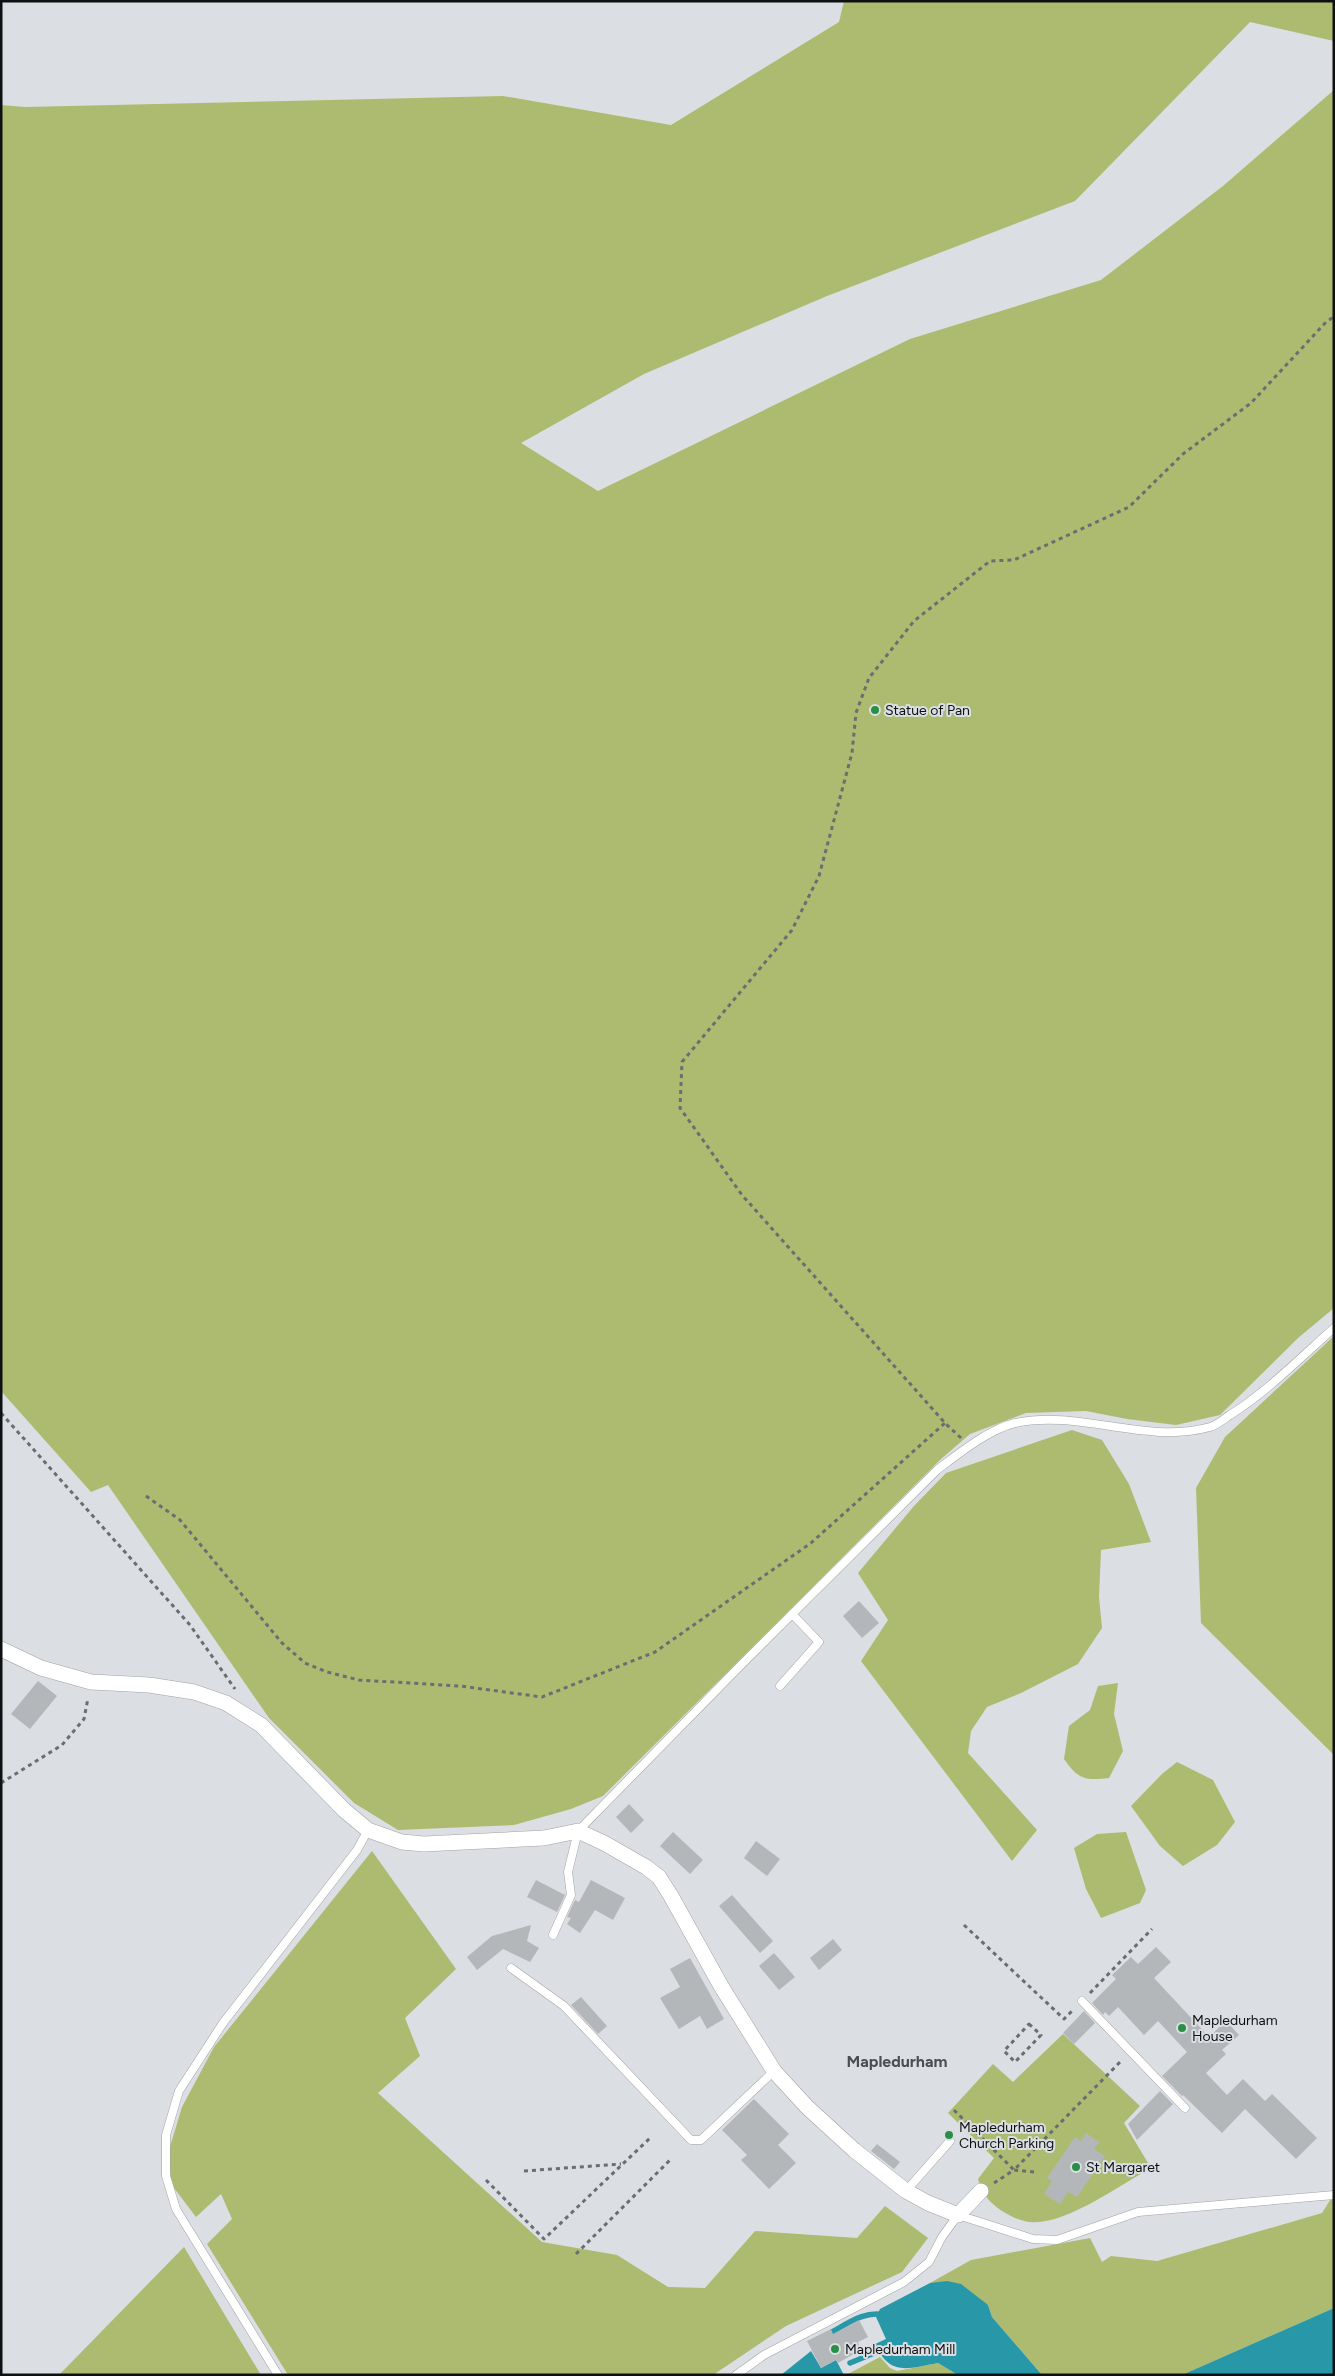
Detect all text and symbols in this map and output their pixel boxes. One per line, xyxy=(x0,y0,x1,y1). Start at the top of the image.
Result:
place label: Statue of Pan xyxy=(885,702,970,719)
marker: Statue of Pan xyxy=(869,704,881,716)
place label: Mapledurham House xyxy=(1192,2012,1278,2045)
marker: Mapledurham House xyxy=(1176,2022,1188,2034)
district label: Mapledurham xyxy=(847,2052,948,2071)
place label: Mapledurham Church Parking xyxy=(959,2119,1054,2152)
marker: Mapledurham Church Parking xyxy=(943,2129,955,2141)
place label: St Margaret xyxy=(1086,2159,1160,2176)
marker: St Margaret xyxy=(1070,2161,1082,2173)
place label: Mapledurham Mill xyxy=(845,2341,955,2358)
marker: Mapledurham Mill xyxy=(829,2343,841,2355)

